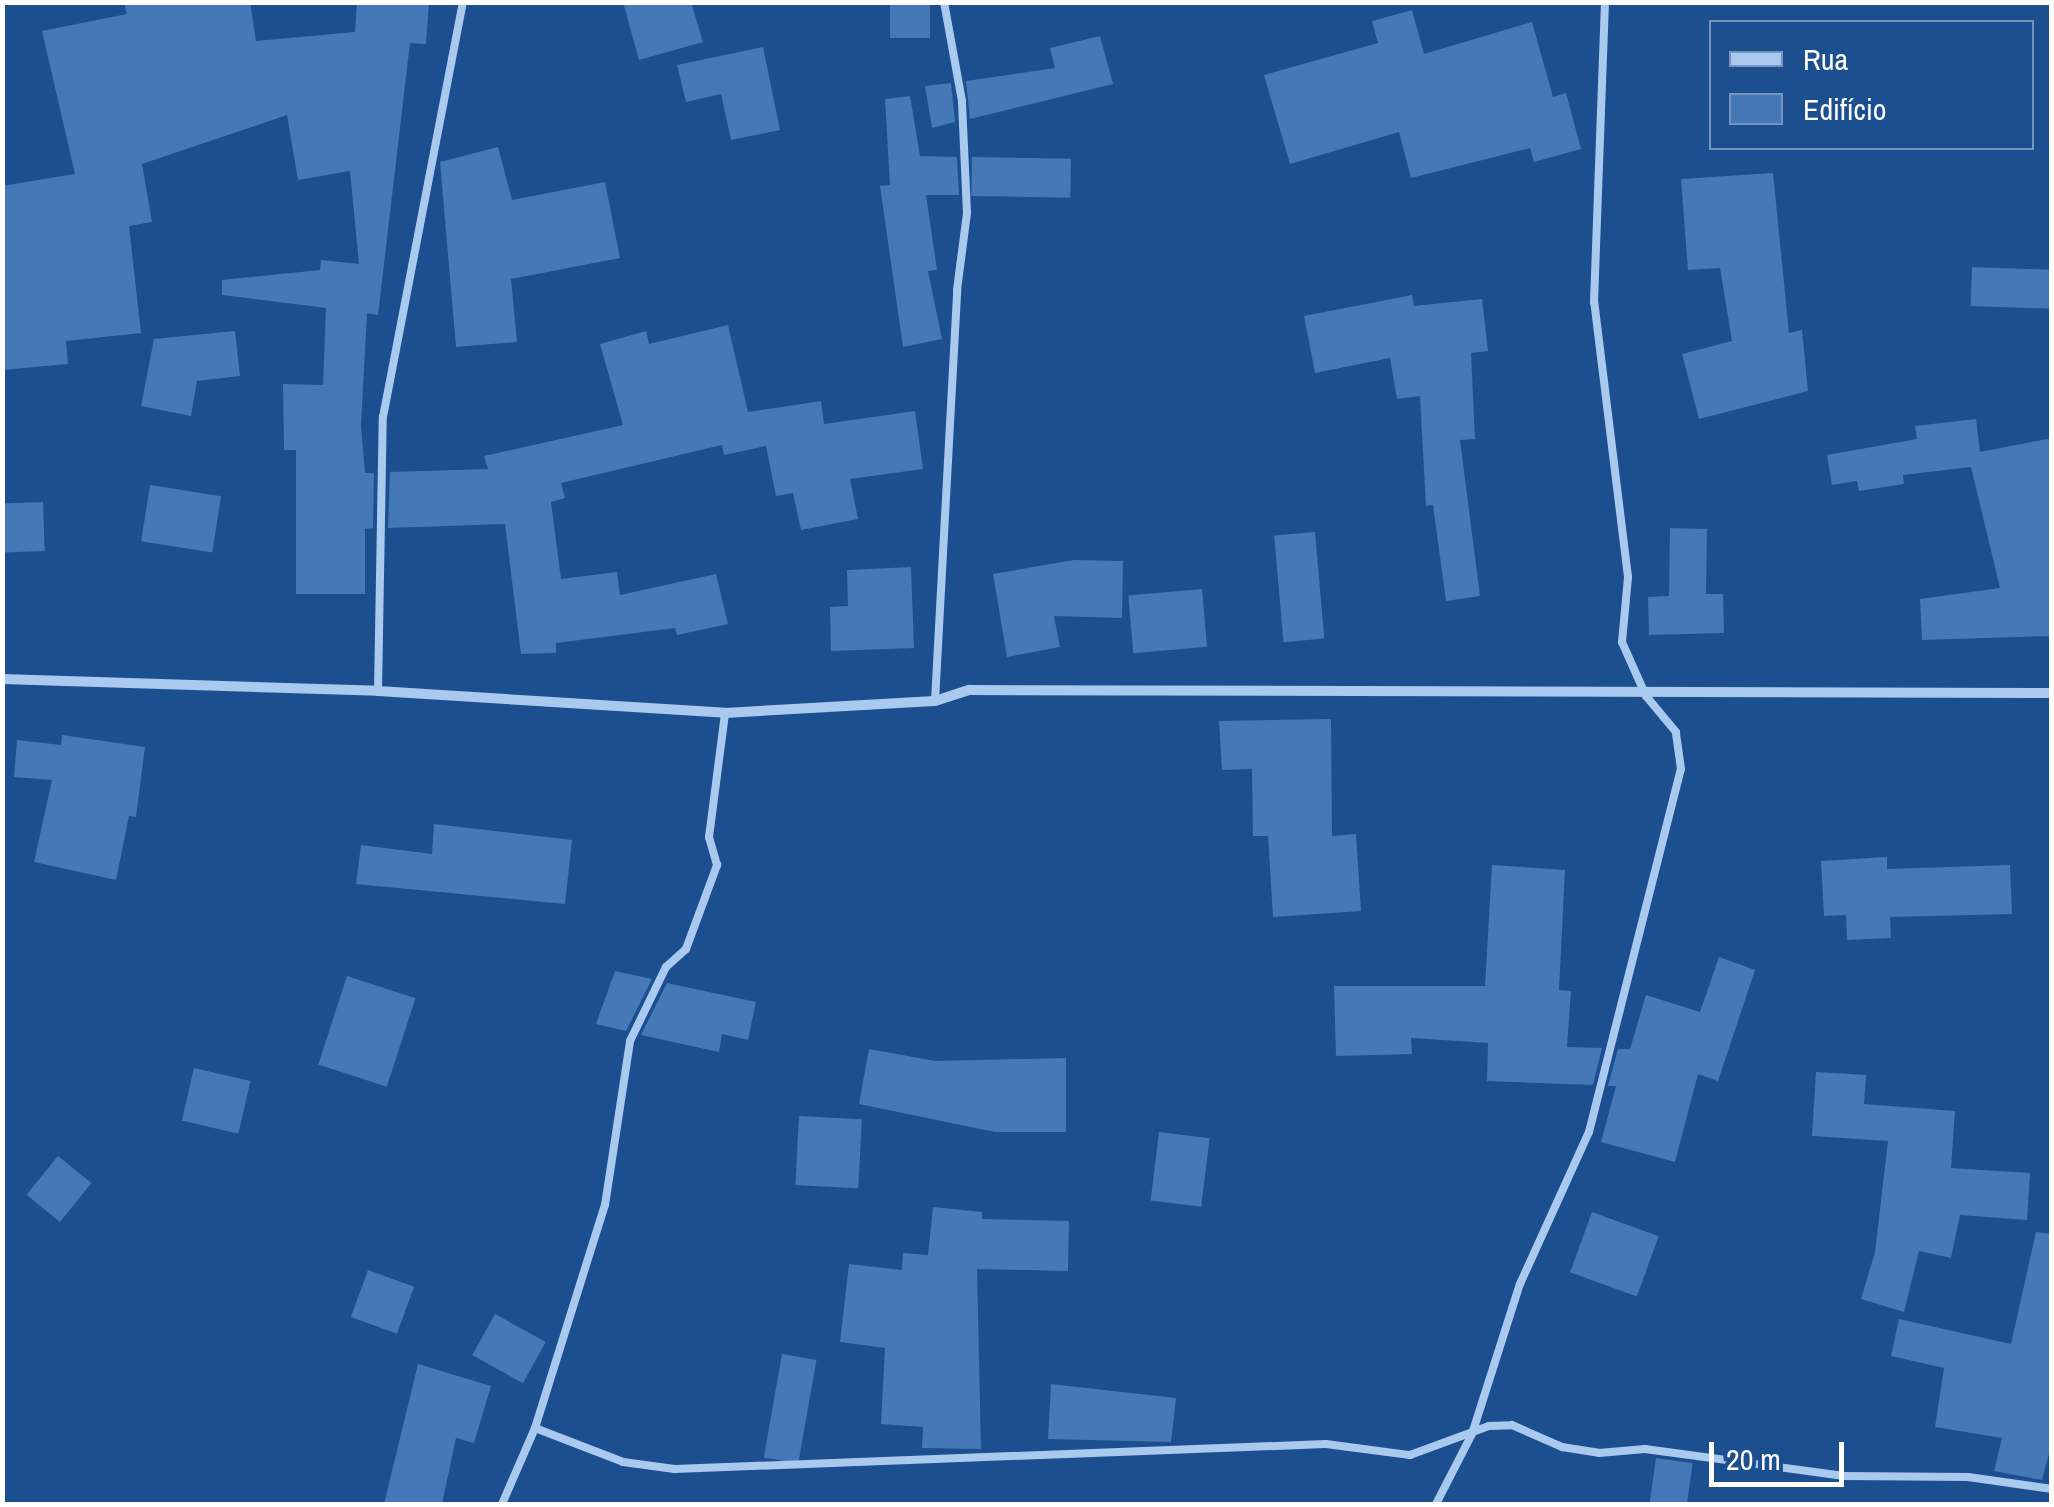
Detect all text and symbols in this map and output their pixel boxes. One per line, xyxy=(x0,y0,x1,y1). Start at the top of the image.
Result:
legend xyxy=(1709,20,2034,150)
text: Rua xyxy=(1803,39,1848,79)
text: Edifício xyxy=(1803,89,1886,129)
scale bar xyxy=(1714,1422,1849,1484)
text: 20 m xyxy=(1726,1439,1781,1479)

